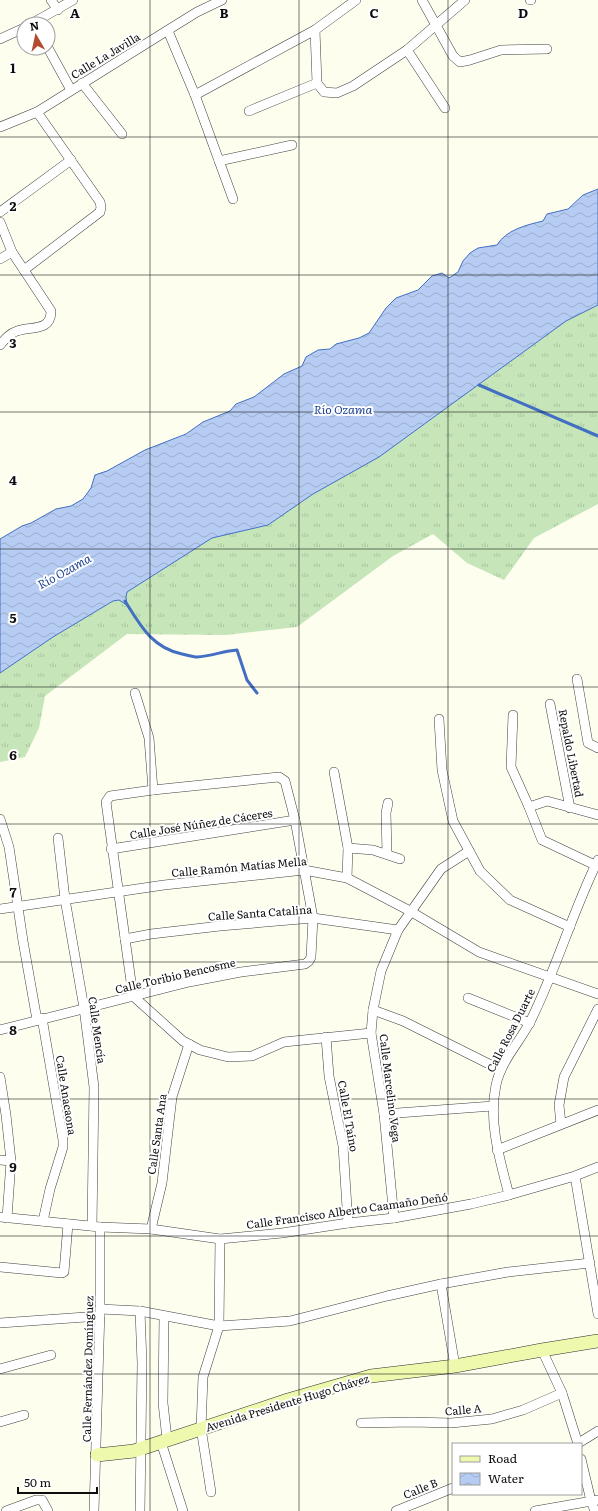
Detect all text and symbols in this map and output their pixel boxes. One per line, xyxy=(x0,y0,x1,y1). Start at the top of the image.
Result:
text: A xyxy=(70,3,80,22)
text: B xyxy=(220,3,229,22)
text: C xyxy=(369,3,379,22)
text: D xyxy=(518,3,528,22)
north arrow xyxy=(16,16,56,56)
text: N xyxy=(28,17,40,34)
street label: Calle La Javilla xyxy=(67,28,143,82)
text: 1 xyxy=(10,58,16,77)
text: 2 xyxy=(10,196,17,215)
text: 3 xyxy=(9,333,17,352)
water label: Río Ozama xyxy=(314,400,372,418)
text: 4 xyxy=(9,470,17,489)
water label: Río Ozama xyxy=(34,549,94,593)
text: 5 xyxy=(9,608,17,627)
street label: Repaldo Libertad xyxy=(556,707,588,799)
text: 6 xyxy=(9,745,17,764)
street label: Calle José Núñez de Cáceres xyxy=(128,804,274,842)
street label: Calle Ramón Matías Mella xyxy=(171,852,307,880)
text: 7 xyxy=(9,882,17,901)
street label: Calle Santa Catalina xyxy=(207,900,313,924)
street label: Calle Toribio Bencosme xyxy=(113,953,237,997)
street label: Calle Rosa Duarte xyxy=(482,985,538,1075)
street label: Calle Mencía xyxy=(85,996,111,1065)
text: 8 xyxy=(9,1020,17,1039)
street label: Calle Marcelino Vega xyxy=(376,1033,406,1143)
street label: Calle Anacaona xyxy=(53,1054,81,1136)
street label: Calle El Taíno xyxy=(335,1079,363,1153)
street label: Calle Santa Ana xyxy=(142,1092,170,1175)
text: 9 xyxy=(9,1157,17,1176)
street label: Calle Francisco Alberto Caamaño Deñó xyxy=(245,1188,449,1232)
street label: Calle Fernández Domínguez xyxy=(78,1295,96,1442)
street label: Avenida Presidente Hugo Chávez xyxy=(203,1369,371,1435)
street label: Calle A xyxy=(444,1399,482,1419)
legend xyxy=(452,1443,582,1495)
text: Road xyxy=(488,1449,518,1467)
scale bar xyxy=(18,1469,97,1495)
text: Water xyxy=(488,1469,524,1487)
text: 50 m xyxy=(24,1473,51,1491)
street label: Calle B xyxy=(400,1474,440,1502)

